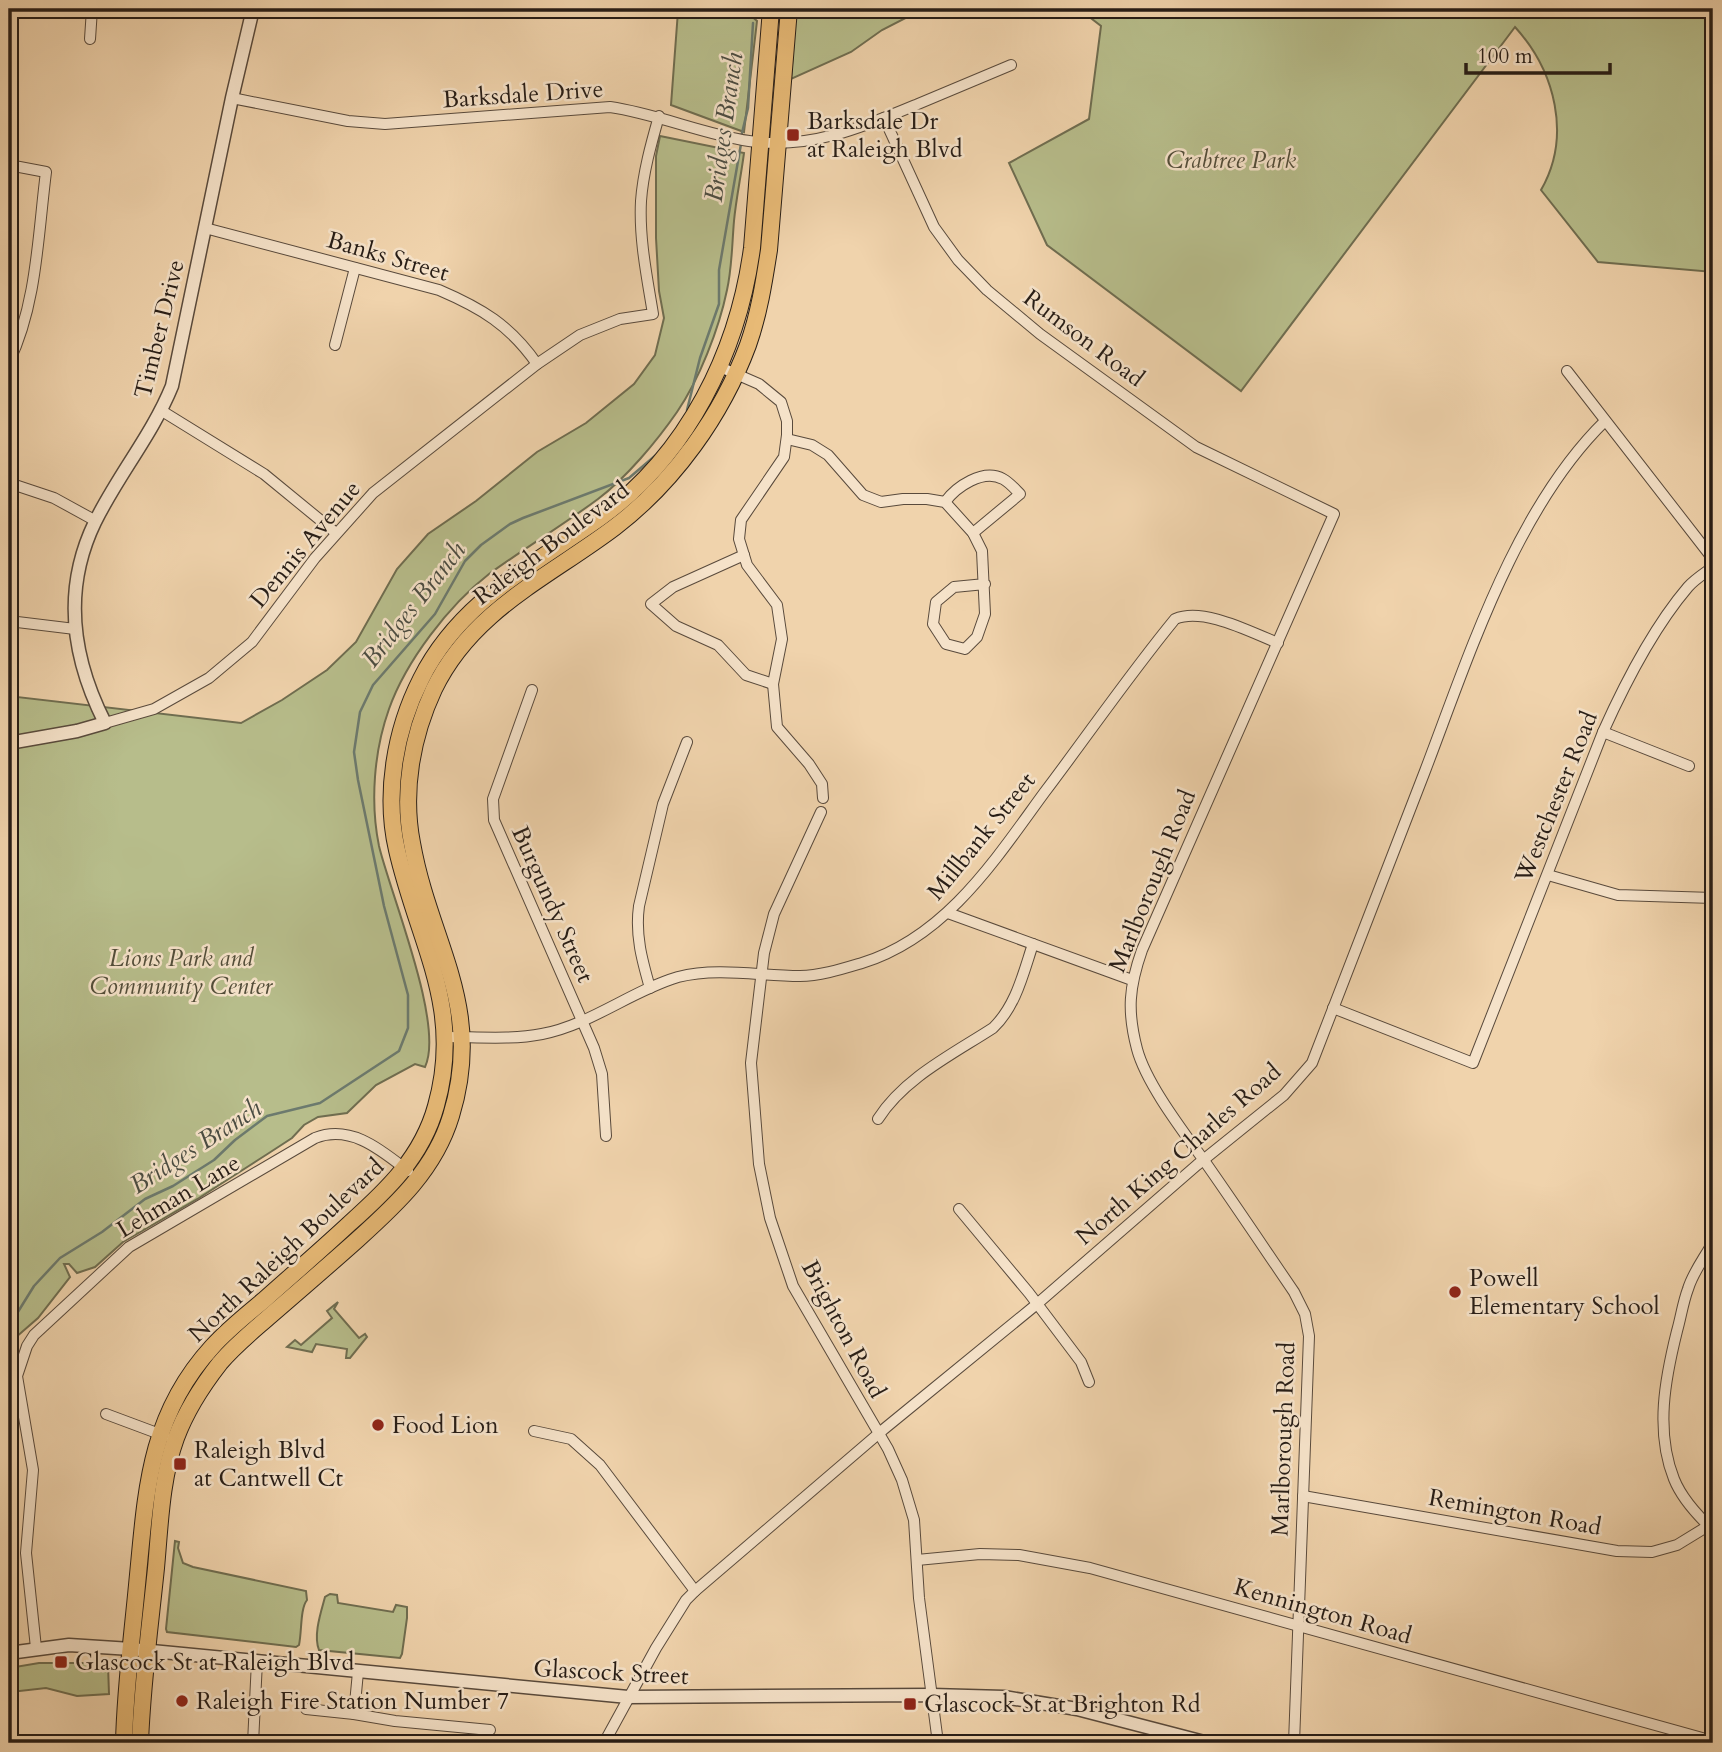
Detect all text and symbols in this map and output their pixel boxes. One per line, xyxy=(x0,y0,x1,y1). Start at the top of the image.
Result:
scale bar xyxy=(1466,32,1610,76)
text: 100 m xyxy=(1477,42,1533,71)
water label: Bridges Branch xyxy=(696,49,751,204)
street label: Barksdale Drive xyxy=(442,72,604,117)
place label: Barksdale Dr at Raleigh Blvd xyxy=(807,105,963,166)
marker: Barksdale Dr at Raleigh Blvd xyxy=(785,127,801,143)
park label: Crabtree Park xyxy=(1166,144,1296,177)
street label: Banks Street xyxy=(323,223,453,290)
street label: Timber Drive xyxy=(126,256,193,402)
street label: Rumson Road xyxy=(1016,282,1151,395)
street label: Dennis Avenue xyxy=(242,474,368,615)
street label: Raleigh Boulevard xyxy=(467,474,636,613)
water label: Bridges Branch xyxy=(353,534,474,675)
street label: Westchester Road xyxy=(1507,706,1606,889)
street label: Millbank Street xyxy=(920,765,1043,907)
street label: Marlborough Road xyxy=(1101,785,1204,977)
street label: Burgundy Street xyxy=(503,821,602,988)
park label: Lions Park and Community Center xyxy=(90,942,274,1003)
street label: North King Charles Road xyxy=(1068,1056,1288,1253)
water label: Bridges Branch xyxy=(122,1090,268,1202)
street label: Lehman Lane xyxy=(110,1147,246,1246)
street label: North Raleigh Boulevard xyxy=(181,1151,392,1350)
street label: Brighton Road xyxy=(793,1254,894,1404)
place label: Powell Elementary School xyxy=(1469,1262,1660,1323)
marker: Powell Elementary School xyxy=(1447,1284,1463,1300)
street label: Marlborough Road xyxy=(1264,1341,1303,1537)
place label: Food Lion xyxy=(392,1409,499,1442)
marker: Food Lion xyxy=(370,1417,386,1433)
place label: Raleigh Blvd at Cantwell Ct xyxy=(194,1434,343,1495)
marker: Raleigh Blvd at Cantwell Ct xyxy=(172,1456,188,1472)
street label: Remington Road xyxy=(1426,1481,1604,1544)
street label: Kennington Road xyxy=(1230,1570,1416,1653)
place label: Glascock St at Raleigh Blvd xyxy=(75,1646,354,1679)
street label: Glascock Street xyxy=(533,1652,690,1693)
marker: Glascock St at Raleigh Blvd xyxy=(53,1654,69,1670)
place label: Raleigh Fire Station Number 7 xyxy=(196,1685,509,1718)
place label: Glascock St at Brighton Rd xyxy=(924,1688,1201,1721)
marker: Raleigh Fire Station Number 7 xyxy=(174,1693,190,1709)
marker: Glascock St at Brighton Rd xyxy=(902,1696,918,1712)

